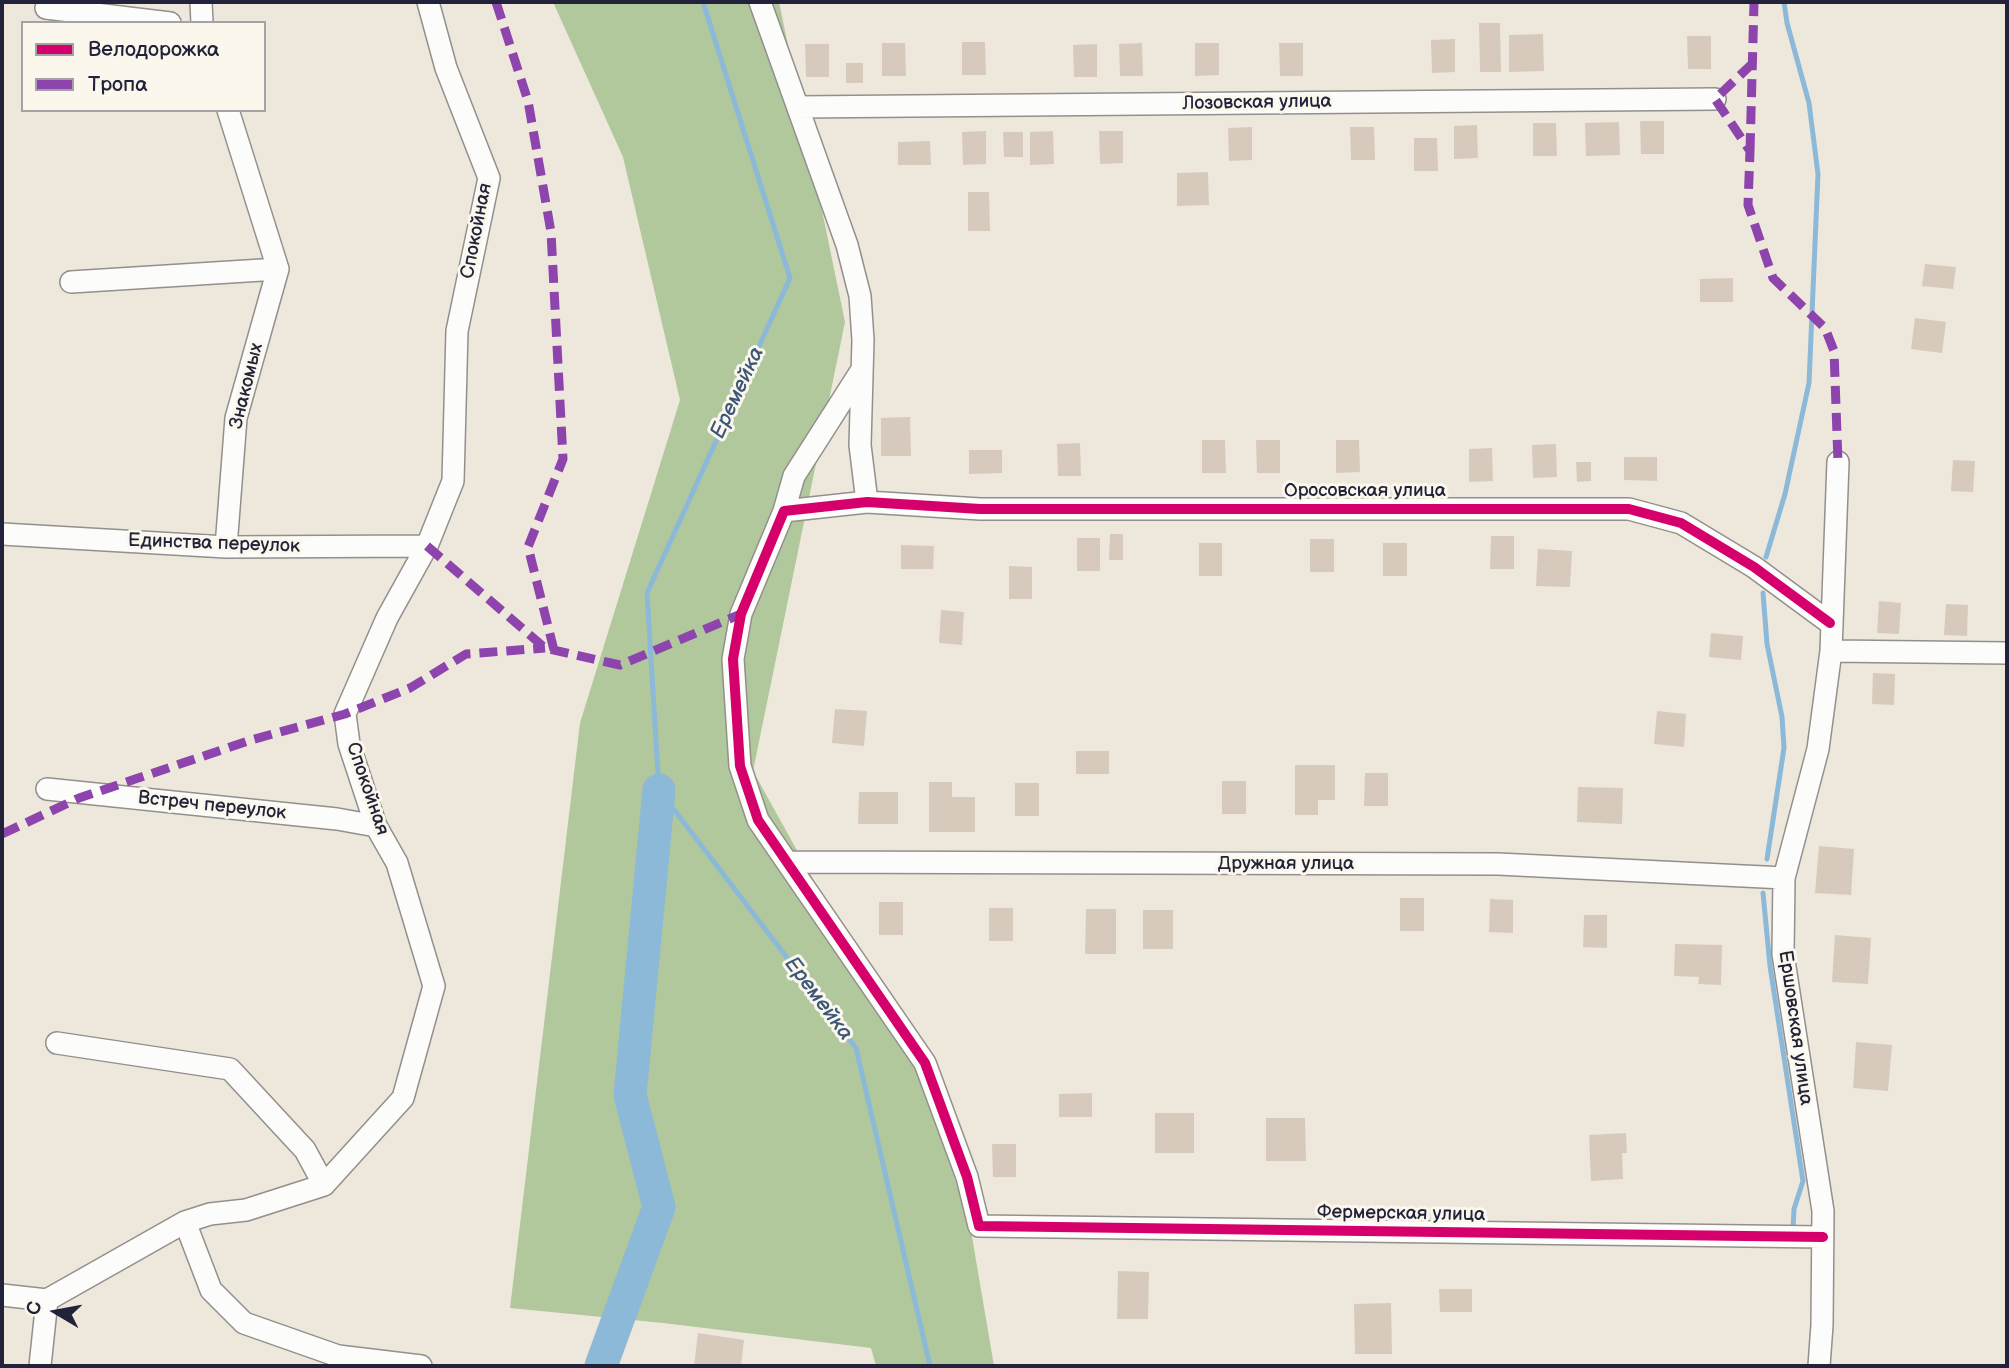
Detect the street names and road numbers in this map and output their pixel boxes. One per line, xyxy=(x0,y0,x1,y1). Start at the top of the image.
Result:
street label: Лозовская улица xyxy=(1182,90,1332,116)
street label: Спокойная xyxy=(457,181,497,281)
street label: Знакомых xyxy=(225,341,269,431)
street label: Оросовская улица xyxy=(1284,480,1446,502)
street label: Единства переулок xyxy=(128,530,300,558)
street label: Спокойная xyxy=(340,739,394,839)
street label: Встреч переулок xyxy=(137,787,287,825)
street label: Дружная улица xyxy=(1218,853,1354,875)
street label: Ершовская улица xyxy=(1773,949,1817,1107)
street label: Фермерская улица xyxy=(1317,1201,1485,1227)

